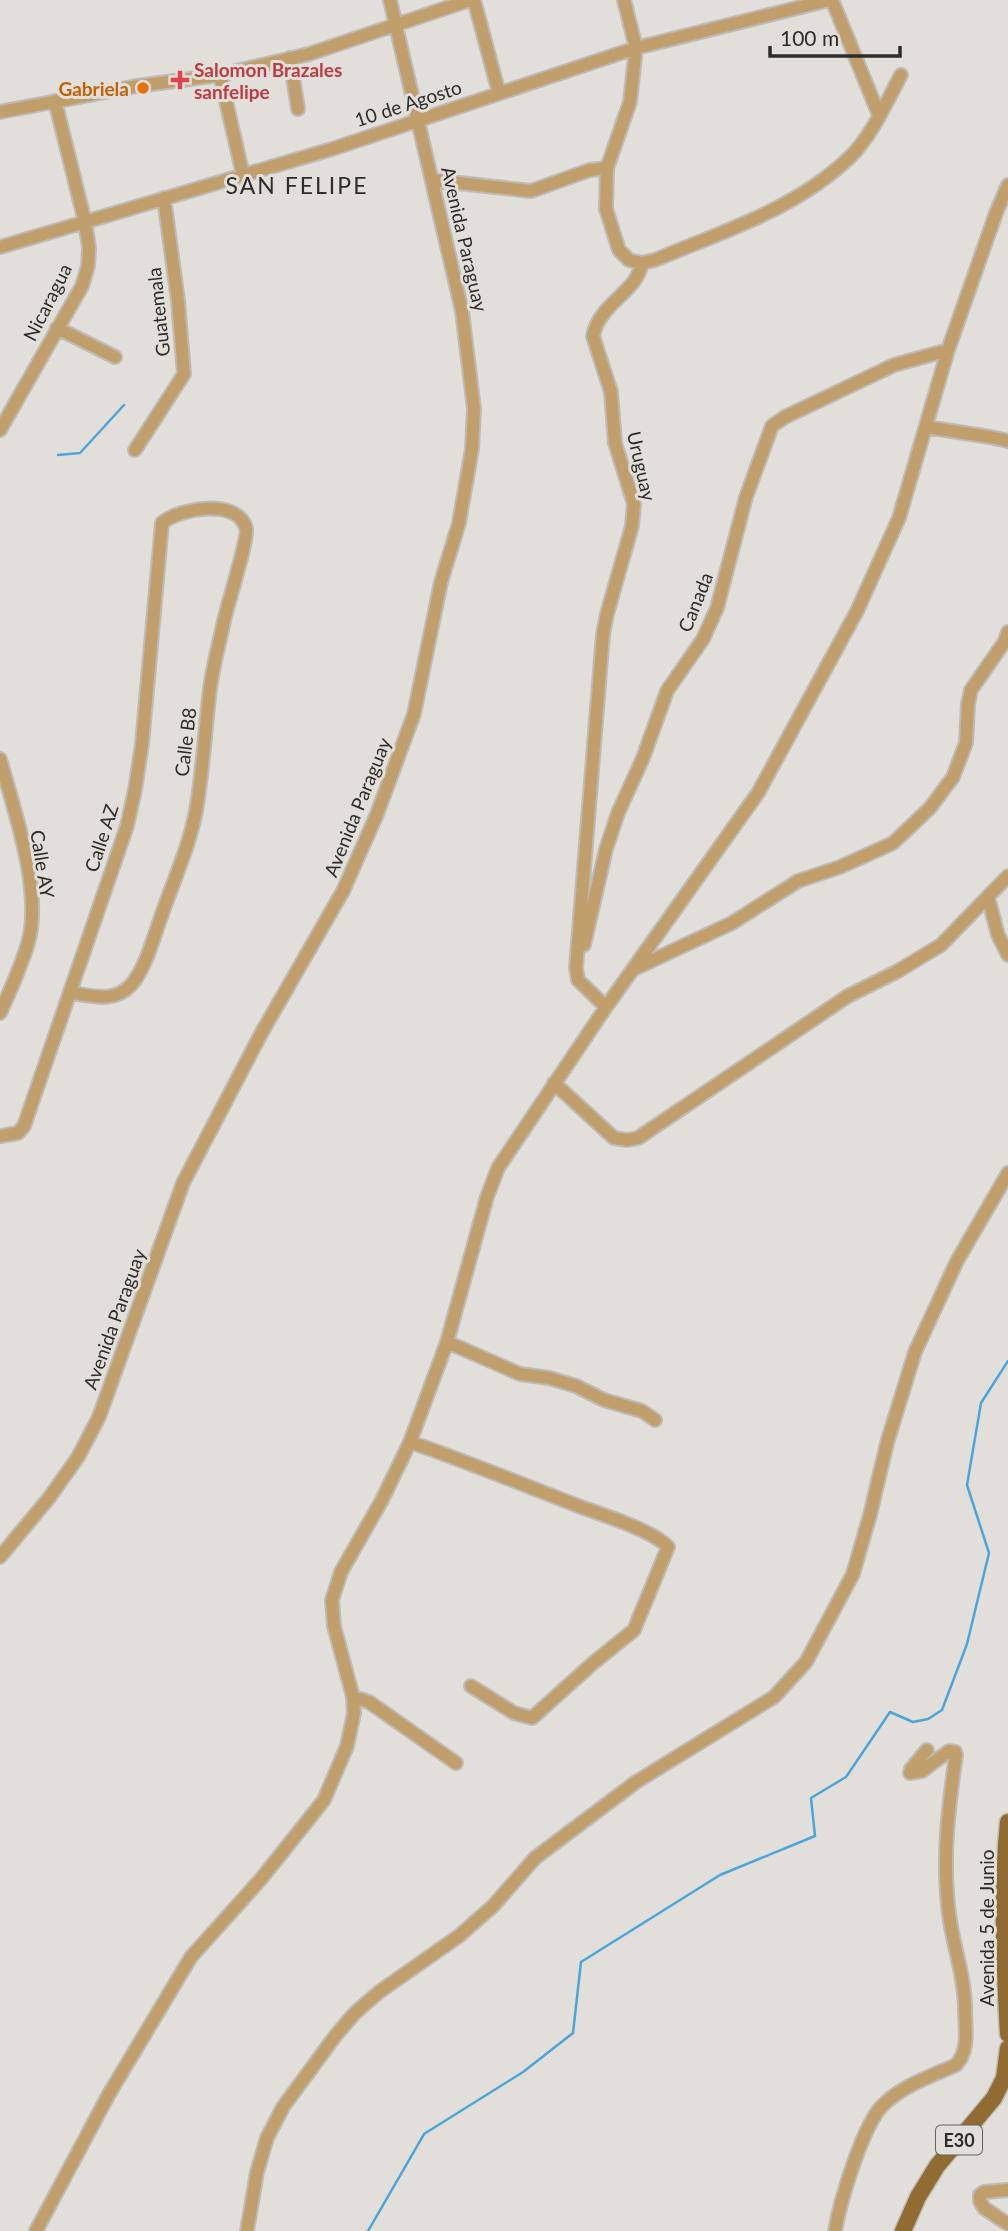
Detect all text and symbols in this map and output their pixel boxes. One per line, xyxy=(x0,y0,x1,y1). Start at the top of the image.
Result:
scale bar xyxy=(770,14,900,58)
text: 100 m xyxy=(780,25,839,50)
place label: Salomon Brazales sanfelipe xyxy=(194,58,342,103)
marker: Salomon Brazales sanfelipe xyxy=(172,72,188,88)
street label: 10 de Agosto xyxy=(352,75,464,131)
place label: Gabriela xyxy=(58,77,129,100)
marker: Gabriela xyxy=(135,80,151,96)
street label: Avenida Paraguay xyxy=(437,164,493,314)
district label: SAN FELIPE xyxy=(226,171,368,199)
street label: Nicaragua xyxy=(18,260,76,344)
street label: Guatemala xyxy=(142,266,174,358)
street label: Uruguay xyxy=(623,429,661,503)
street label: Canada xyxy=(673,569,717,635)
street label: Calle B8 xyxy=(169,706,201,778)
street label: Avenida Paraguay xyxy=(319,734,395,880)
street label: Calle AZ xyxy=(79,801,123,875)
street label: Calle AY xyxy=(26,828,60,900)
street label: Avenida Paraguay xyxy=(78,1245,150,1392)
street label: Avenida 5 de Junio xyxy=(975,1850,998,2006)
road number: E30 xyxy=(936,2126,982,2154)

